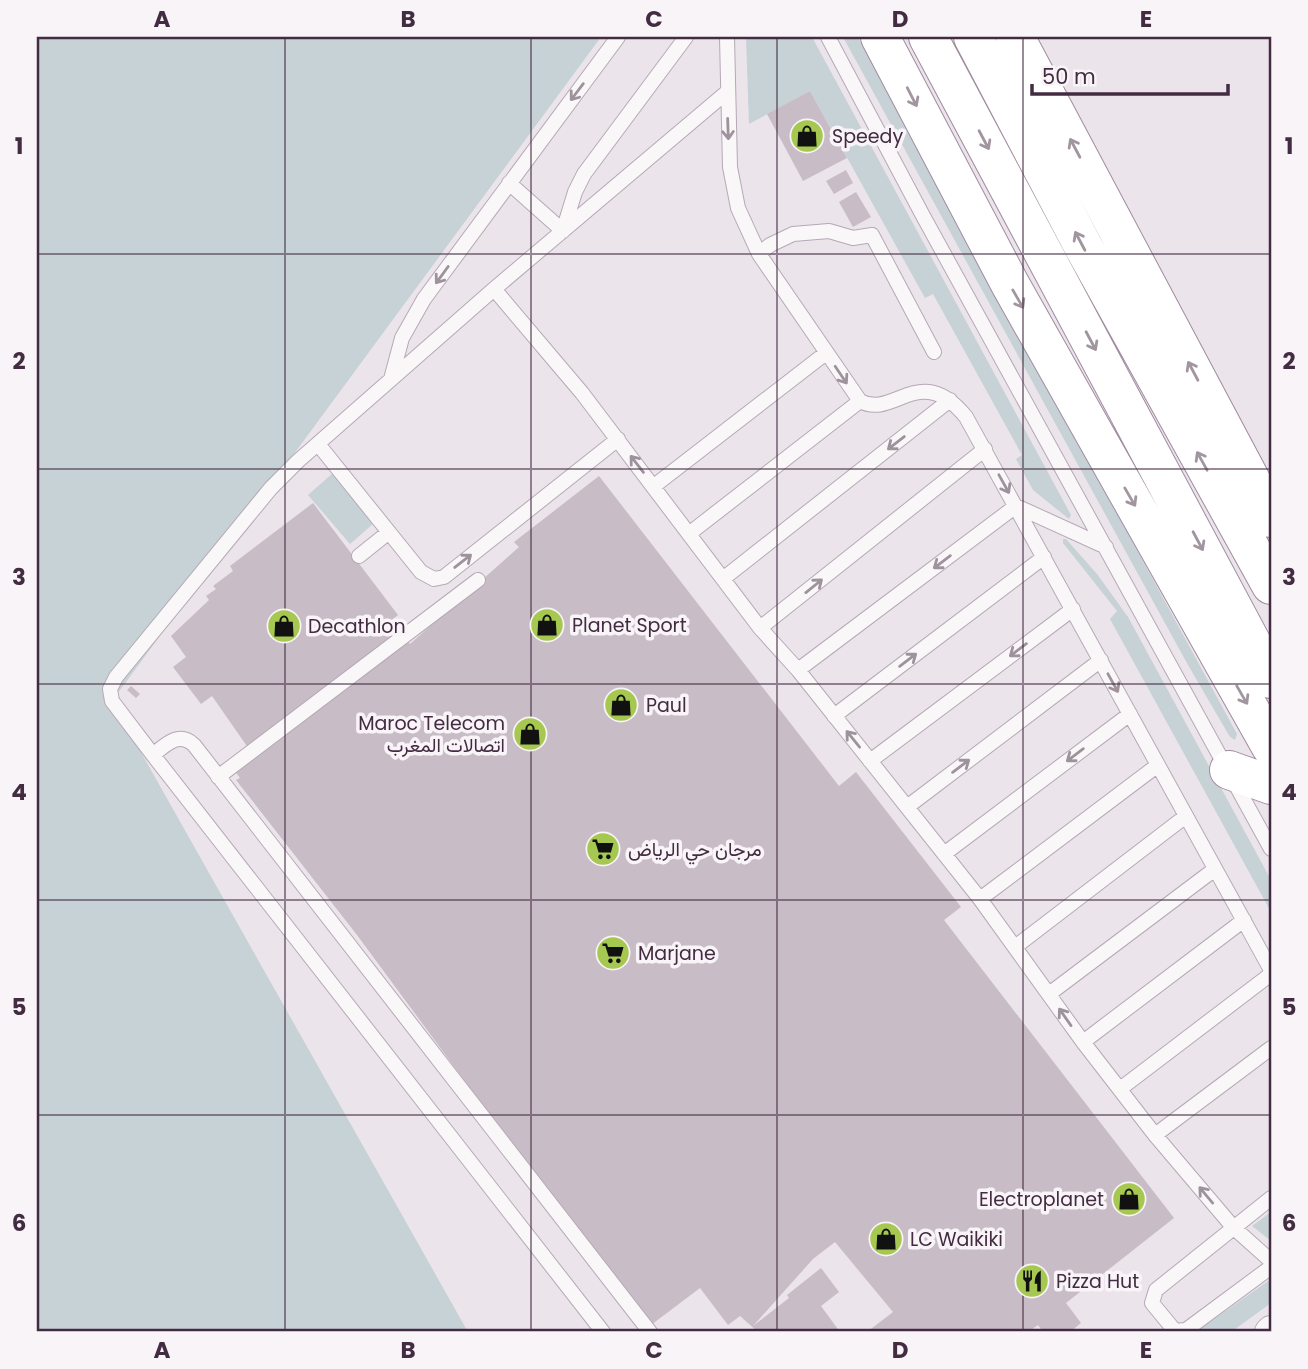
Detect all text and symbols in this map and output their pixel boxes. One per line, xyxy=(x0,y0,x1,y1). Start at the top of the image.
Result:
text: A xyxy=(154,3,171,35)
text: B xyxy=(400,3,416,35)
text: C xyxy=(645,3,663,35)
text: D xyxy=(892,3,908,35)
text: E xyxy=(1140,3,1152,35)
scale bar xyxy=(1032,52,1228,96)
text: 50 m xyxy=(1042,62,1096,91)
one-way arrow xyxy=(570,82,585,101)
one-way arrow xyxy=(905,86,919,107)
shop icon: Speedy xyxy=(788,117,826,155)
one-way arrow xyxy=(722,118,735,141)
place label: Speedy xyxy=(832,123,903,150)
one-way arrow xyxy=(978,129,991,150)
text: 1 xyxy=(15,130,23,162)
text: 1 xyxy=(1285,130,1293,162)
one-way arrow xyxy=(1067,139,1081,159)
one-way arrow xyxy=(1073,231,1086,252)
one-way arrow xyxy=(435,265,450,284)
one-way arrow xyxy=(1011,288,1025,308)
one-way arrow xyxy=(1085,330,1099,350)
text: 2 xyxy=(12,345,26,377)
text: 2 xyxy=(1282,345,1296,377)
one-way arrow xyxy=(1186,361,1199,382)
one-way arrow xyxy=(834,365,848,384)
one-way arrow xyxy=(888,435,906,450)
one-way arrow xyxy=(1195,452,1209,472)
one-way arrow xyxy=(629,455,645,473)
one-way arrow xyxy=(997,473,1011,493)
one-way arrow xyxy=(1123,486,1137,506)
one-way arrow xyxy=(1191,531,1205,551)
one-way arrow xyxy=(453,554,472,569)
one-way arrow xyxy=(933,554,952,569)
text: 3 xyxy=(12,561,26,593)
text: 3 xyxy=(1282,561,1296,593)
one-way arrow xyxy=(804,578,822,593)
shop icon: Planet Sport xyxy=(528,606,566,644)
shop icon: Decathlon xyxy=(265,607,303,645)
place label: Planet Sport xyxy=(572,612,687,639)
place label: Decathlon xyxy=(308,613,406,640)
one-way arrow xyxy=(1009,643,1028,658)
one-way arrow xyxy=(898,653,917,667)
one-way arrow xyxy=(1107,672,1120,693)
one-way arrow xyxy=(1235,684,1249,704)
shop icon: Paul xyxy=(602,686,640,724)
place label: Paul xyxy=(646,692,687,719)
place label: Maroc Telecom اتصالات المغرب xyxy=(358,710,505,759)
shop icon: Maroc Telecom اتصالات المغرب xyxy=(511,715,549,753)
one-way arrow xyxy=(845,731,860,749)
one-way arrow xyxy=(1067,747,1085,762)
one-way arrow xyxy=(952,758,970,773)
text: 4 xyxy=(11,776,27,808)
text: 4 xyxy=(1281,776,1297,808)
supermarket icon: مرجان حي الرياض xyxy=(584,830,622,868)
place label: مرجان حي الرياض xyxy=(628,836,762,865)
supermarket icon: Marjane xyxy=(594,934,632,972)
place label: Marjane xyxy=(638,940,716,967)
text: 5 xyxy=(12,991,26,1023)
text: 5 xyxy=(1282,991,1296,1023)
one-way arrow xyxy=(1058,1008,1072,1027)
shop icon: Electroplanet xyxy=(1110,1180,1148,1218)
place label: Electroplanet xyxy=(979,1186,1104,1213)
one-way arrow xyxy=(1199,1187,1214,1205)
text: 6 xyxy=(12,1207,26,1239)
text: 6 xyxy=(1282,1207,1296,1239)
shop icon: LC Waikiki xyxy=(867,1220,905,1258)
place label: LC Waikiki xyxy=(910,1226,1003,1253)
restaurant icon: Pizza Hut xyxy=(1013,1262,1051,1300)
place label: Pizza Hut xyxy=(1056,1268,1139,1295)
text: A xyxy=(154,1334,171,1366)
text: B xyxy=(400,1334,416,1366)
text: C xyxy=(645,1334,663,1366)
text: D xyxy=(892,1334,908,1366)
text: E xyxy=(1140,1334,1152,1366)

